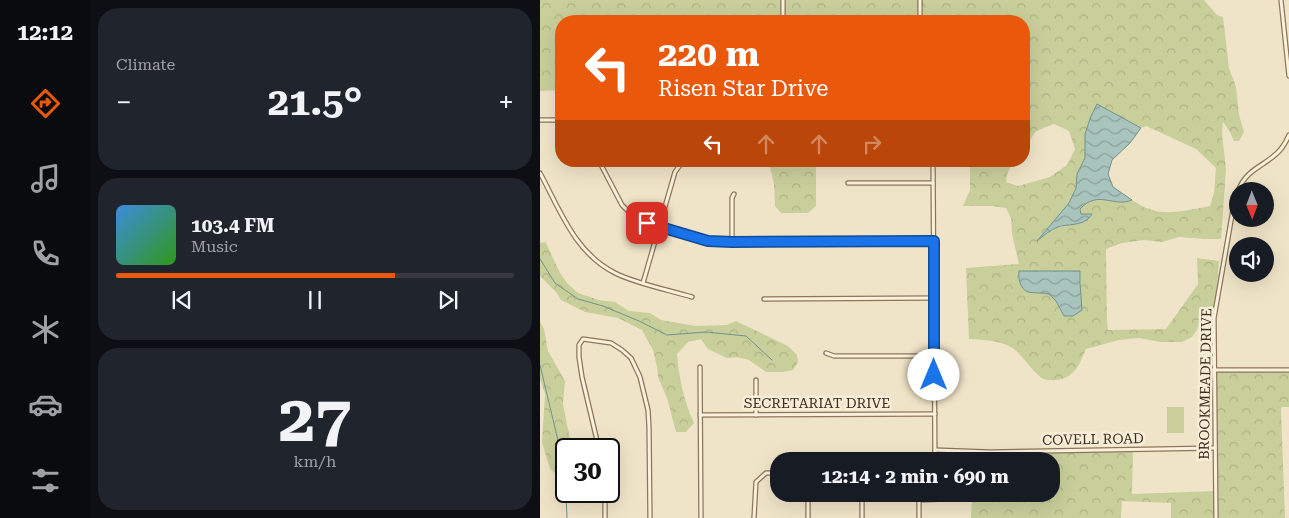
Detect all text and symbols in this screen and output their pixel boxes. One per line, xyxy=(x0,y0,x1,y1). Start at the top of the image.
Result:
text: 12:12 xyxy=(17,20,73,45)
text: 220 m xyxy=(658,34,759,75)
icon: left xyxy=(575,35,640,100)
text: Climate xyxy=(116,55,175,74)
text: Risen Star Drive xyxy=(658,76,828,101)
text: 21.5° xyxy=(268,80,362,124)
icon: directions xyxy=(28,86,63,121)
text: − xyxy=(116,86,132,119)
text: + xyxy=(498,86,514,119)
icon: left xyxy=(699,130,727,158)
icon: ahead xyxy=(752,130,780,158)
icon: ahead xyxy=(805,130,833,158)
icon: right xyxy=(858,130,886,158)
icon: music xyxy=(28,161,63,196)
north arrow xyxy=(1229,182,1274,228)
map controls xyxy=(1229,182,1274,282)
pin xyxy=(626,202,668,244)
icon: arrive xyxy=(633,209,661,237)
text: 103.4 FM xyxy=(191,214,274,237)
icon: phone xyxy=(28,236,63,271)
text: Music xyxy=(191,237,238,256)
button: sound xyxy=(1229,237,1274,282)
icon: previous xyxy=(168,286,196,314)
icon: pause xyxy=(301,286,329,314)
icon: next xyxy=(434,286,462,314)
street label: BROOKMEADE DRIVE xyxy=(1196,308,1214,460)
icon: climate xyxy=(28,312,63,347)
position arrow xyxy=(907,348,959,400)
text: 27 xyxy=(279,381,351,457)
icon: car xyxy=(28,387,63,422)
street label: SECRETARIAT DRIVE xyxy=(744,395,890,411)
street label: COVELL ROAD xyxy=(1042,430,1144,448)
speed limit sign: 30 xyxy=(555,438,620,503)
text: km/h xyxy=(294,452,336,471)
icon: filters xyxy=(28,463,63,498)
text: 12:14 · 2 min · 690 m xyxy=(821,465,1009,488)

